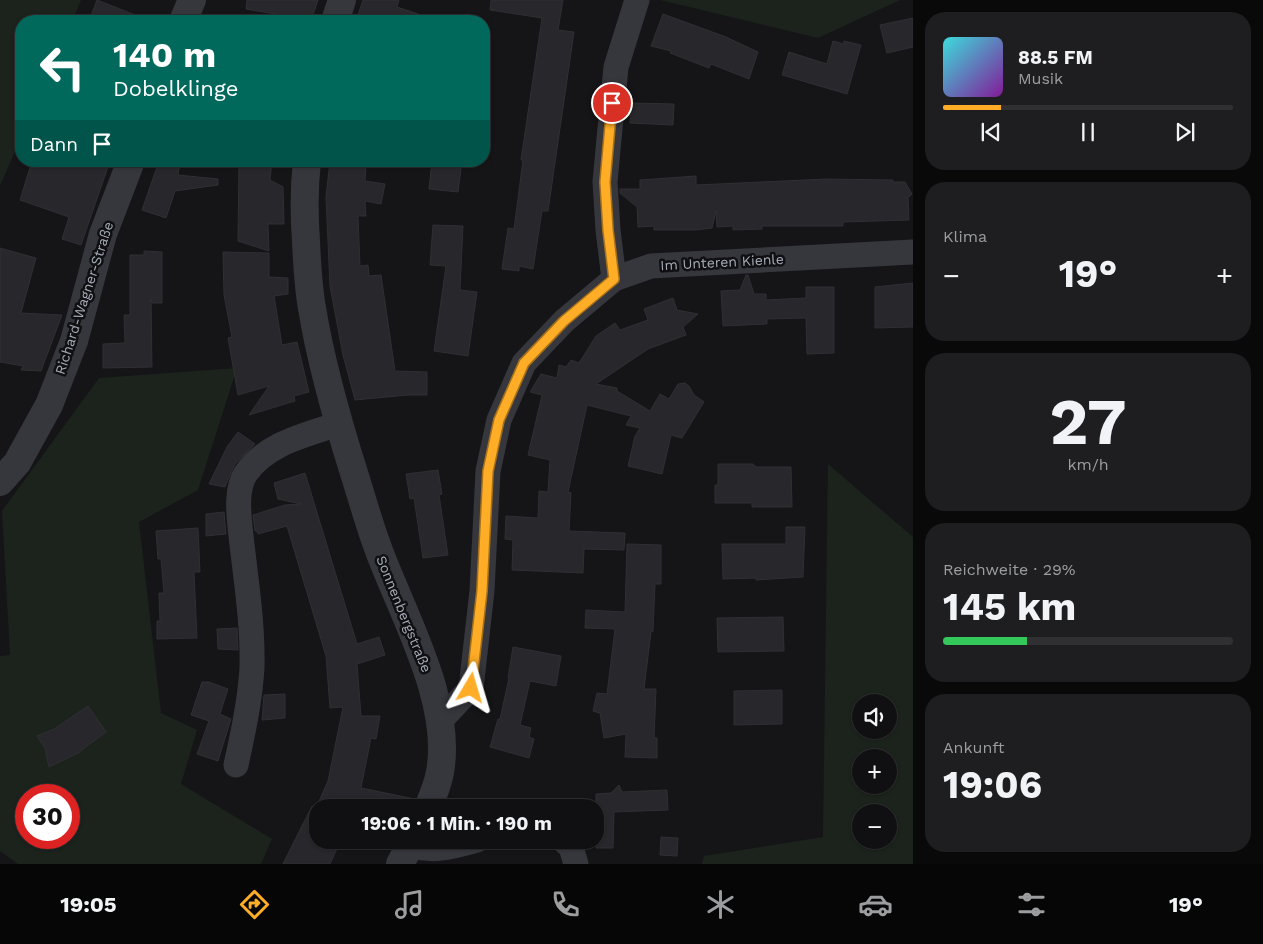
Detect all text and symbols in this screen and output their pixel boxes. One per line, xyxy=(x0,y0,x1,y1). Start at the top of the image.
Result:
text: 140 m xyxy=(113,34,216,76)
icon: left xyxy=(30,35,95,100)
text: 88.5 FM xyxy=(1018,46,1093,69)
text: Musik xyxy=(1018,69,1063,88)
text: Dobelklinge xyxy=(113,76,238,101)
pin xyxy=(591,82,633,124)
icon: arrive xyxy=(598,89,626,117)
icon: previous xyxy=(977,118,1005,146)
icon: pause xyxy=(1074,118,1102,146)
icon: next xyxy=(1171,118,1199,146)
icon: arrive xyxy=(88,130,116,158)
text: Dann xyxy=(30,133,78,156)
street label: Richard-Wagner-Straße xyxy=(52,220,116,376)
text: Klima xyxy=(943,227,987,246)
street label: Im Unteren Kienle xyxy=(660,251,784,273)
text: 19° xyxy=(1059,252,1117,296)
text: − xyxy=(943,259,960,292)
text: + xyxy=(1216,259,1233,292)
text: 27 xyxy=(1049,384,1127,460)
text: km/h xyxy=(1067,455,1109,474)
street label: Sonnenbergstraße xyxy=(373,553,435,675)
text: Reichweite · 29% xyxy=(943,560,1076,579)
text: 145 km xyxy=(943,585,1076,629)
position arrow xyxy=(444,661,496,713)
map controls xyxy=(852,694,897,849)
button: sound xyxy=(852,694,897,739)
text: Ankunft xyxy=(943,738,1004,757)
button: + xyxy=(852,749,897,794)
text: 19:06 xyxy=(943,763,1042,807)
speed limit sign: 30 xyxy=(15,784,80,849)
button: − xyxy=(852,804,897,849)
text: 19:06 · 1 Min. · 190 m xyxy=(361,812,552,835)
icon: directions xyxy=(237,887,272,922)
icon: music xyxy=(392,887,427,922)
icon: phone xyxy=(548,887,583,922)
icon: climate xyxy=(703,887,738,922)
icon: car xyxy=(858,887,893,922)
icon: filters xyxy=(1014,887,1049,922)
text: 19:05 xyxy=(60,892,117,917)
text: 19° xyxy=(1169,892,1203,917)

